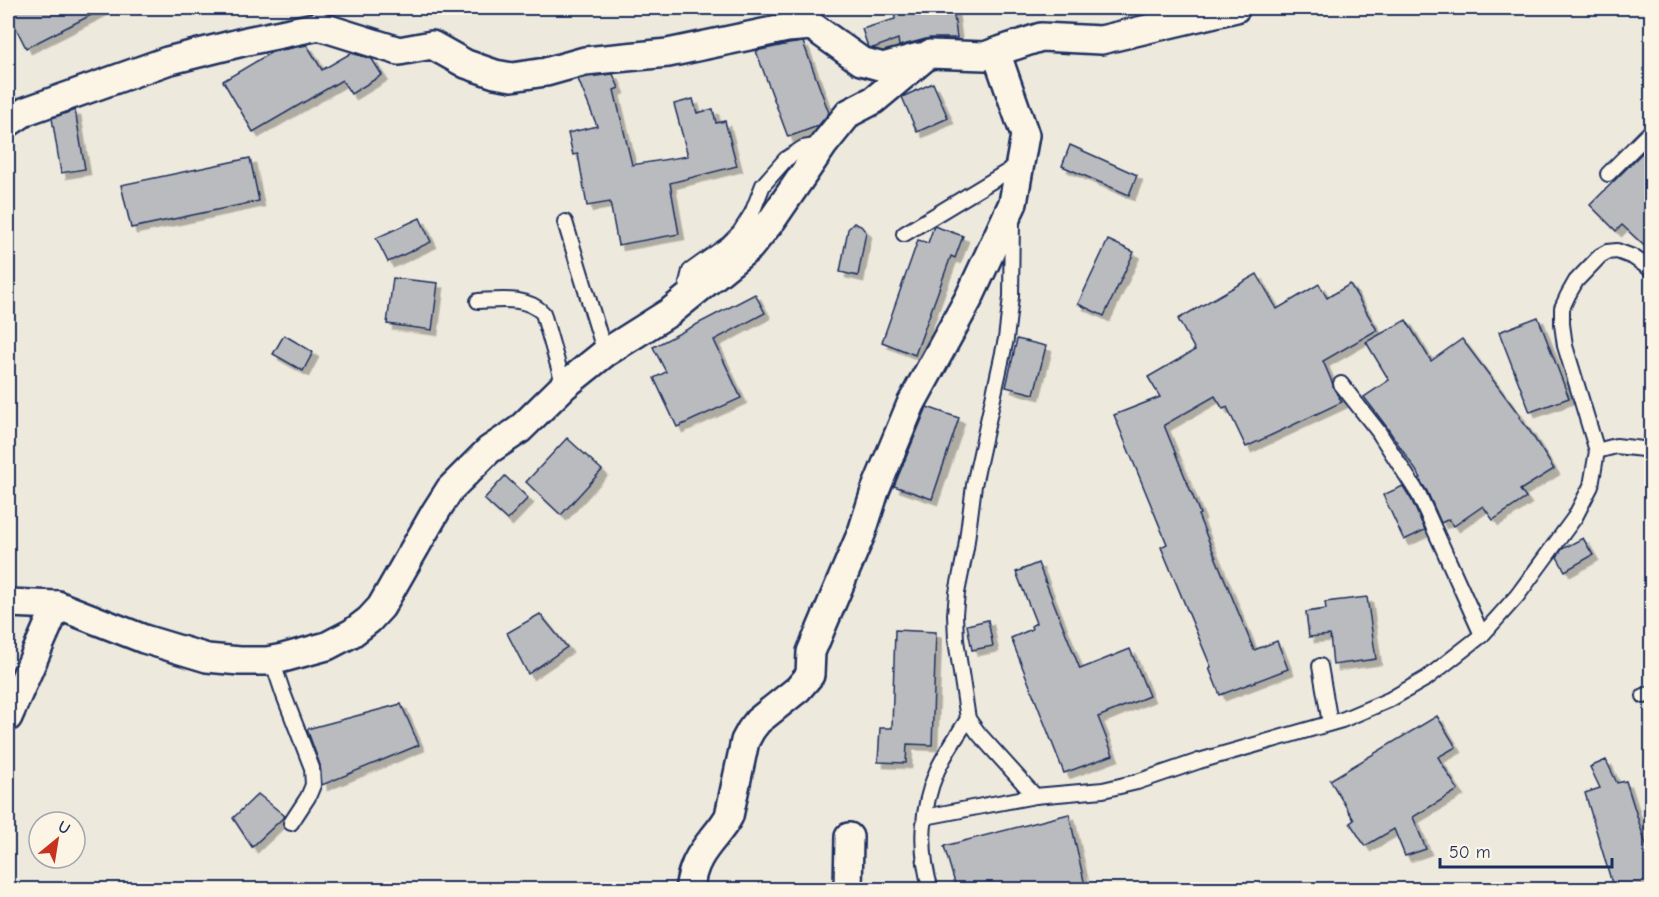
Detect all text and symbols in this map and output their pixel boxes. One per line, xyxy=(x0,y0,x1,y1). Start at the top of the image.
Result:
north arrow xyxy=(27,810,87,870)
text: U xyxy=(55,817,73,838)
scale bar xyxy=(1440,831,1612,869)
text: 50 m xyxy=(1449,842,1491,863)

